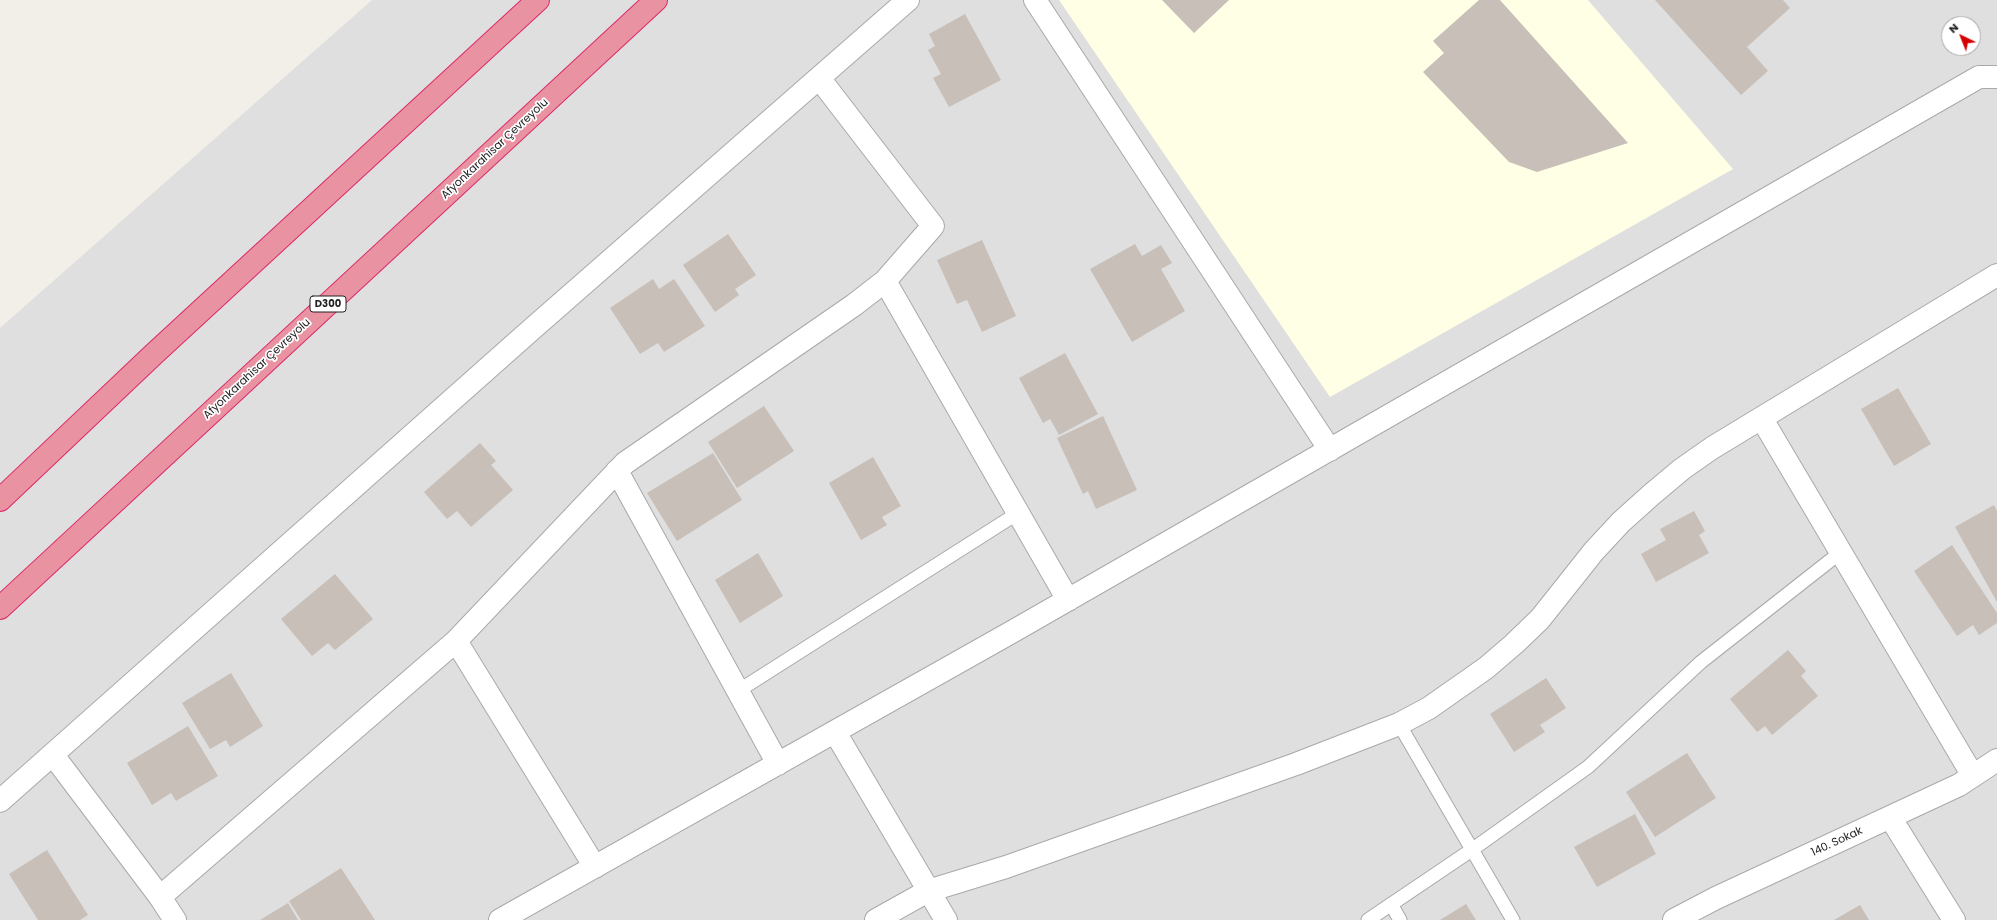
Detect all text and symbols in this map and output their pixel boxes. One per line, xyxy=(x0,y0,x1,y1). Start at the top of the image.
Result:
north arrow xyxy=(1941,16,1981,56)
text: N xyxy=(1945,19,1962,37)
street label: Afyonkarahisar Çevreyolu xyxy=(439,96,551,202)
road number: D300 xyxy=(310,296,346,312)
street label: Afyonkarahisar Çevreyolu xyxy=(201,316,313,422)
street label: 140. Sokak xyxy=(1809,824,1865,860)

